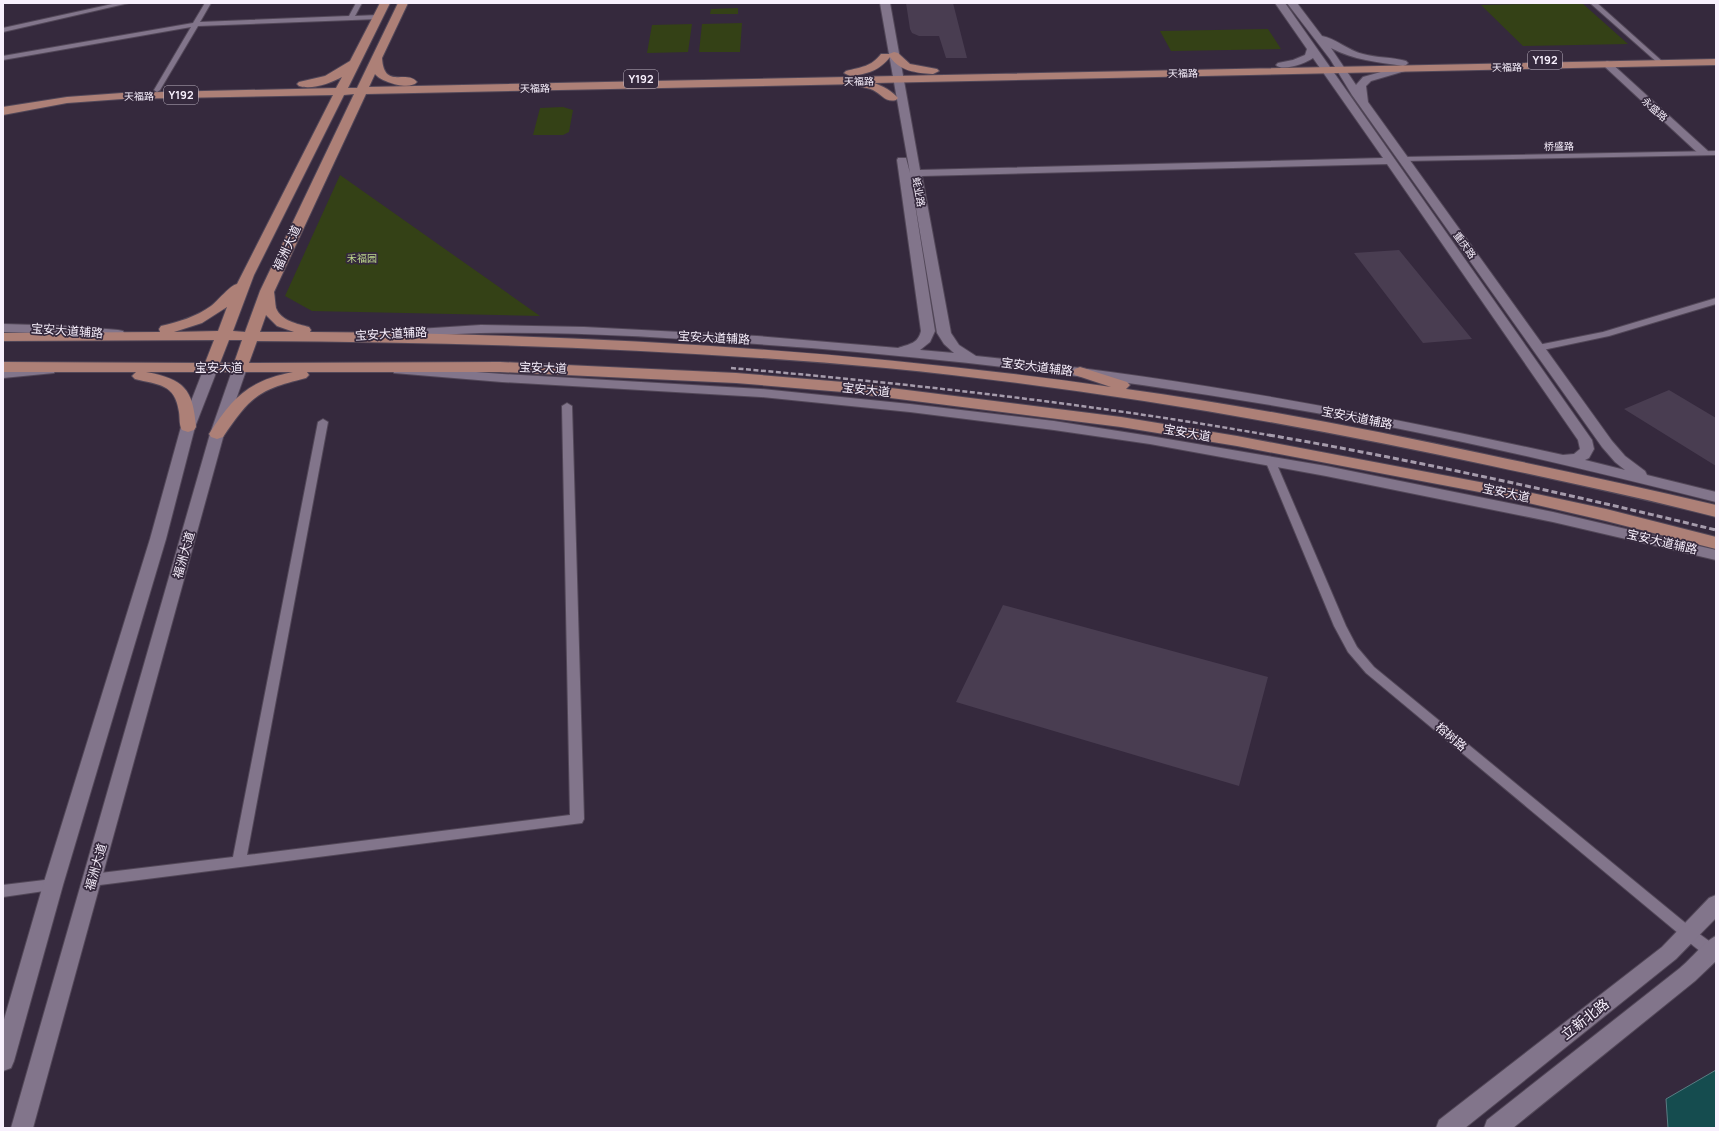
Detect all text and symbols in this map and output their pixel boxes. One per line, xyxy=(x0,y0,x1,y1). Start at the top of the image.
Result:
road number: Y192 xyxy=(1528,51,1562,69)
street label: 天福路 xyxy=(1492,60,1522,74)
street label: 天福路 xyxy=(1168,66,1198,80)
road number: Y192 xyxy=(624,70,658,88)
street label: 天福路 xyxy=(844,74,874,88)
street label: 天福路 xyxy=(520,81,550,95)
road number: Y192 xyxy=(164,86,198,104)
street label: 天福路 xyxy=(124,89,154,103)
street label: 永盛路 xyxy=(1639,94,1671,124)
street label: 桥盛路 xyxy=(1544,139,1574,153)
street label: 蚝业路 xyxy=(910,176,928,208)
street label: 福洲大道 xyxy=(269,222,304,273)
street label: 重庆路 xyxy=(1451,229,1479,261)
park label: 禾福园 xyxy=(347,251,377,265)
street label: 宝安大道辅路 xyxy=(31,320,104,341)
street label: 宝安大道辅路 xyxy=(355,323,427,344)
street label: 宝安大道辅路 xyxy=(678,327,750,348)
street label: 宝安大道辅路 xyxy=(1000,354,1074,379)
street label: 宝安大道 xyxy=(519,358,567,377)
street label: 宝安大道 xyxy=(195,359,243,376)
street label: 宝安大道 xyxy=(841,379,891,400)
street label: 宝安大道辅路 xyxy=(1320,402,1394,433)
street label: 宝安大道 xyxy=(1162,420,1212,445)
street label: 宝安大道 xyxy=(1481,479,1531,506)
street label: 宝安大道辅路 xyxy=(1625,525,1699,558)
street label: 福洲大道 xyxy=(169,529,198,580)
street label: 榕树路 xyxy=(1432,719,1471,755)
street label: 福洲大道 xyxy=(81,841,110,892)
street label: 立新北路 xyxy=(1557,994,1613,1043)

